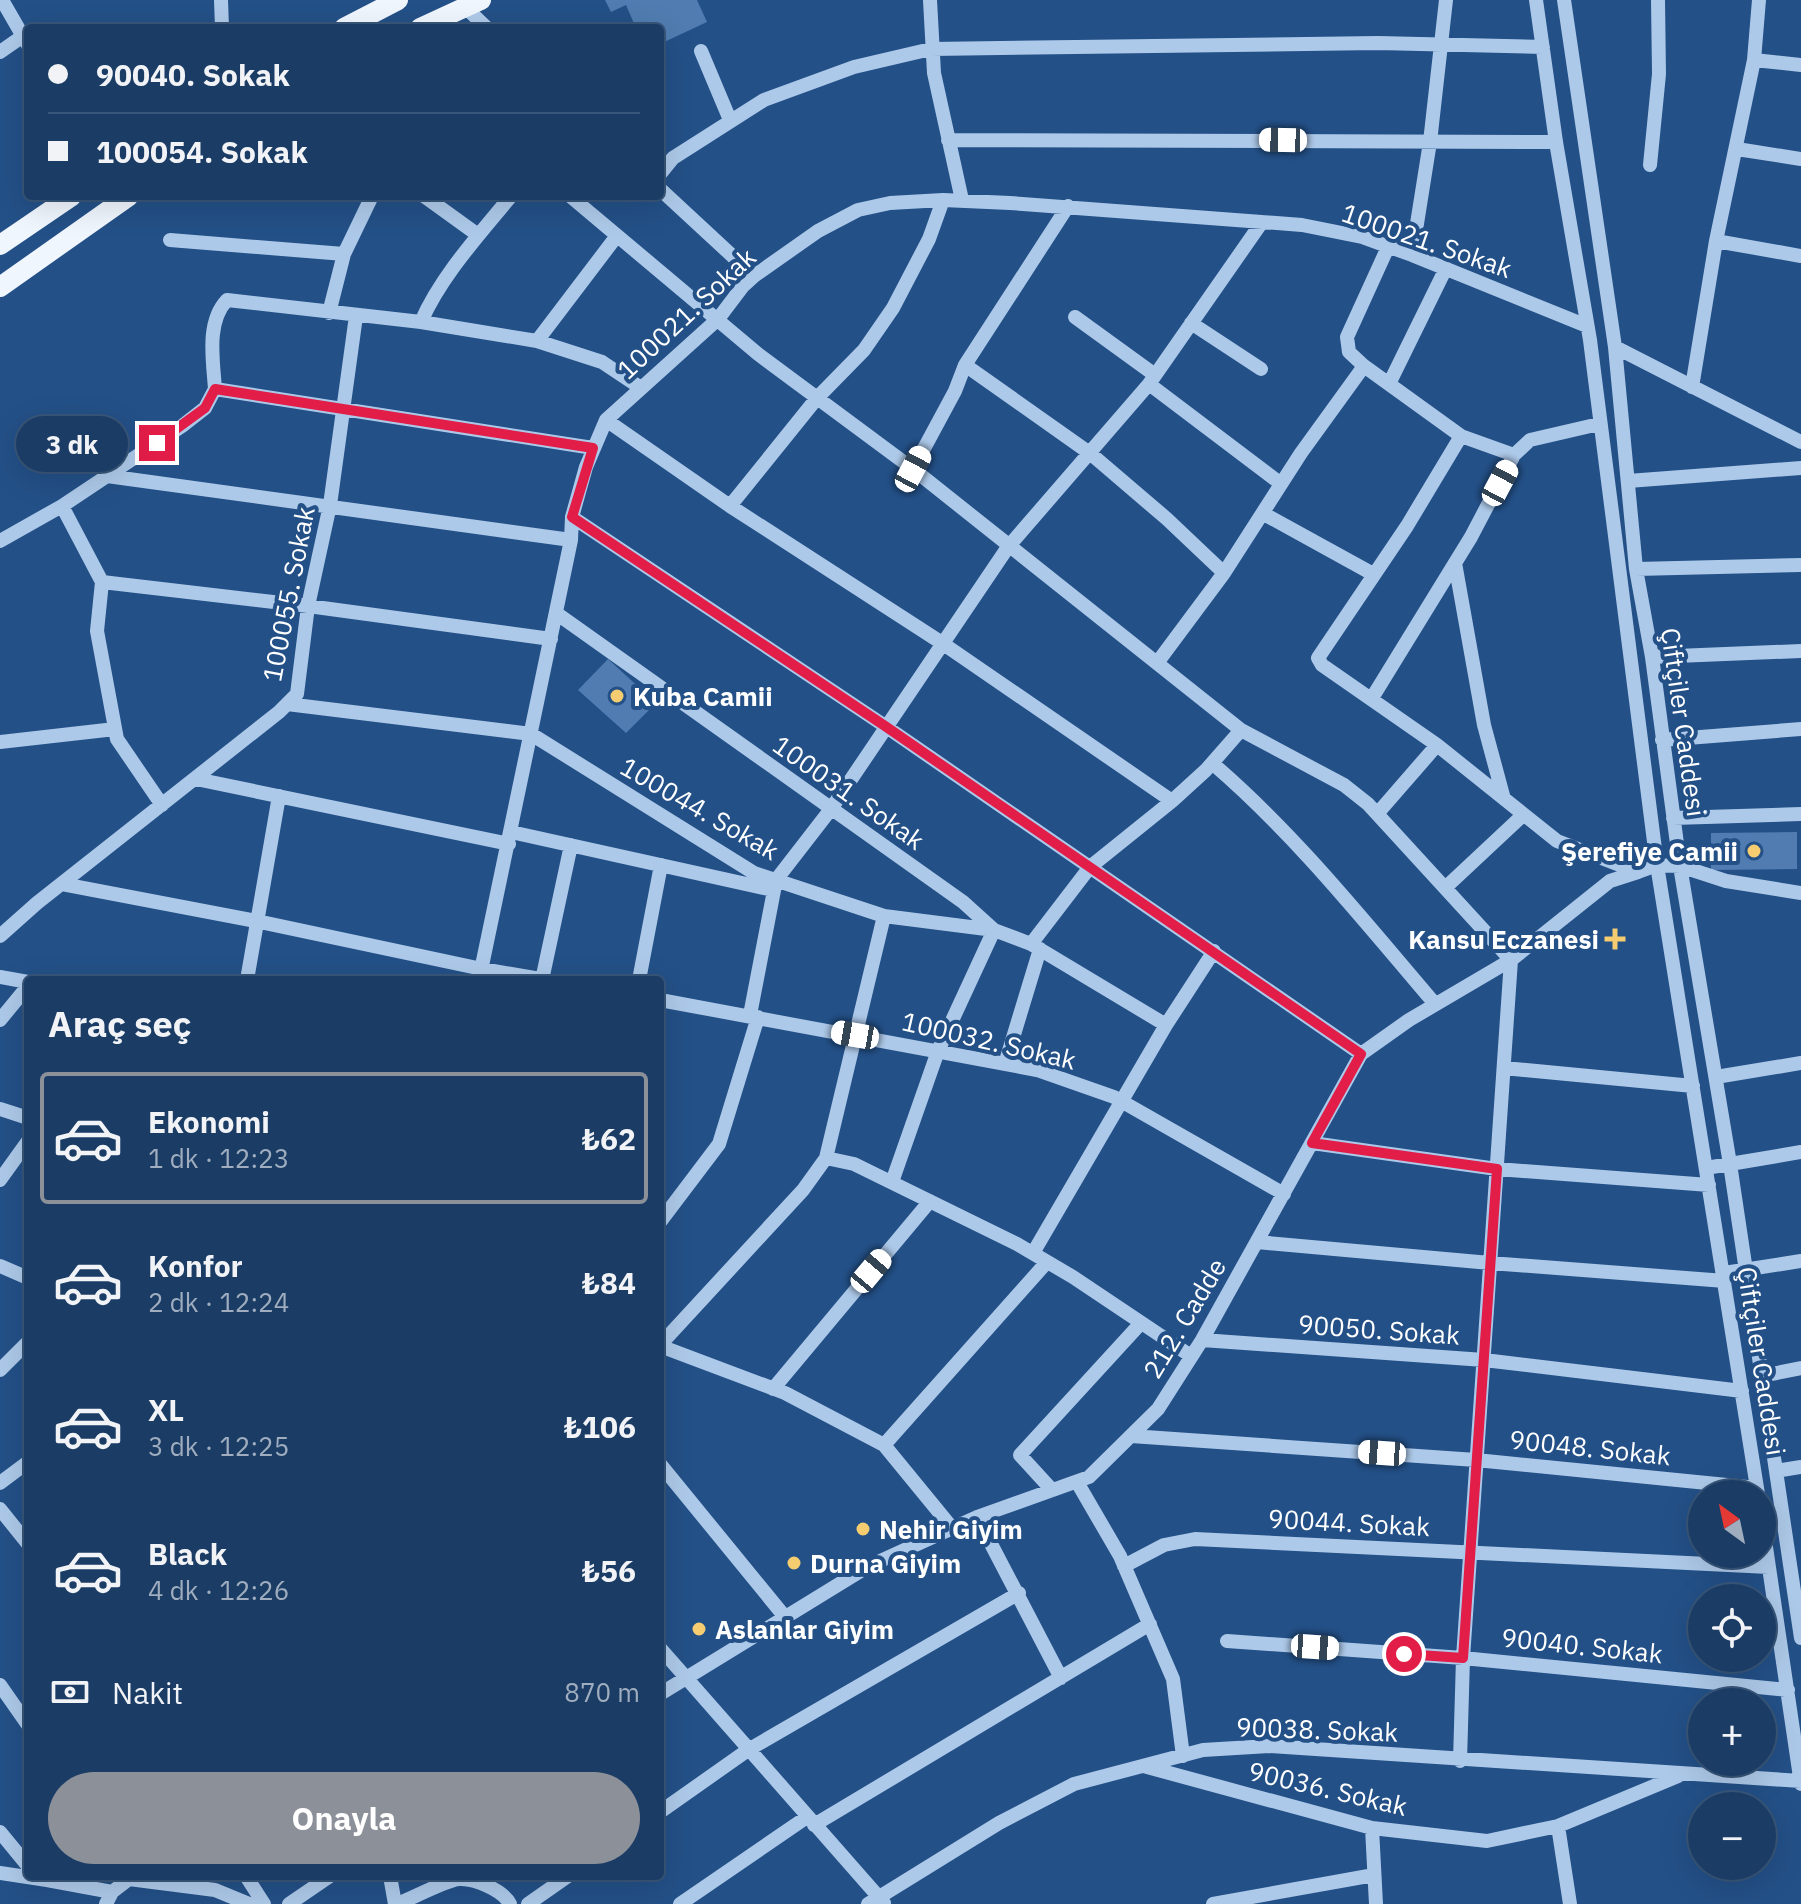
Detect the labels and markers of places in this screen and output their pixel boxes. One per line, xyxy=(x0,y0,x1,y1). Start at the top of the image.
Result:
place label: Kuba Camii xyxy=(633,679,773,713)
marker: Kuba Camii xyxy=(608,687,626,705)
place label: Şerefiye Camii xyxy=(1561,834,1738,868)
marker: Şerefiye Camii xyxy=(1745,842,1763,860)
place label: Kansu Eczanesi xyxy=(1408,922,1599,956)
marker: Kansu Eczanesi xyxy=(1606,930,1624,948)
place label: Nehir Giyim xyxy=(879,1512,1023,1546)
marker: Nehir Giyim xyxy=(854,1520,872,1538)
place label: Durna Giyim xyxy=(810,1546,961,1580)
marker: Durna Giyim xyxy=(785,1554,803,1572)
place label: Aslanlar Giyim xyxy=(715,1612,894,1646)
marker: Aslanlar Giyim xyxy=(690,1620,708,1638)

